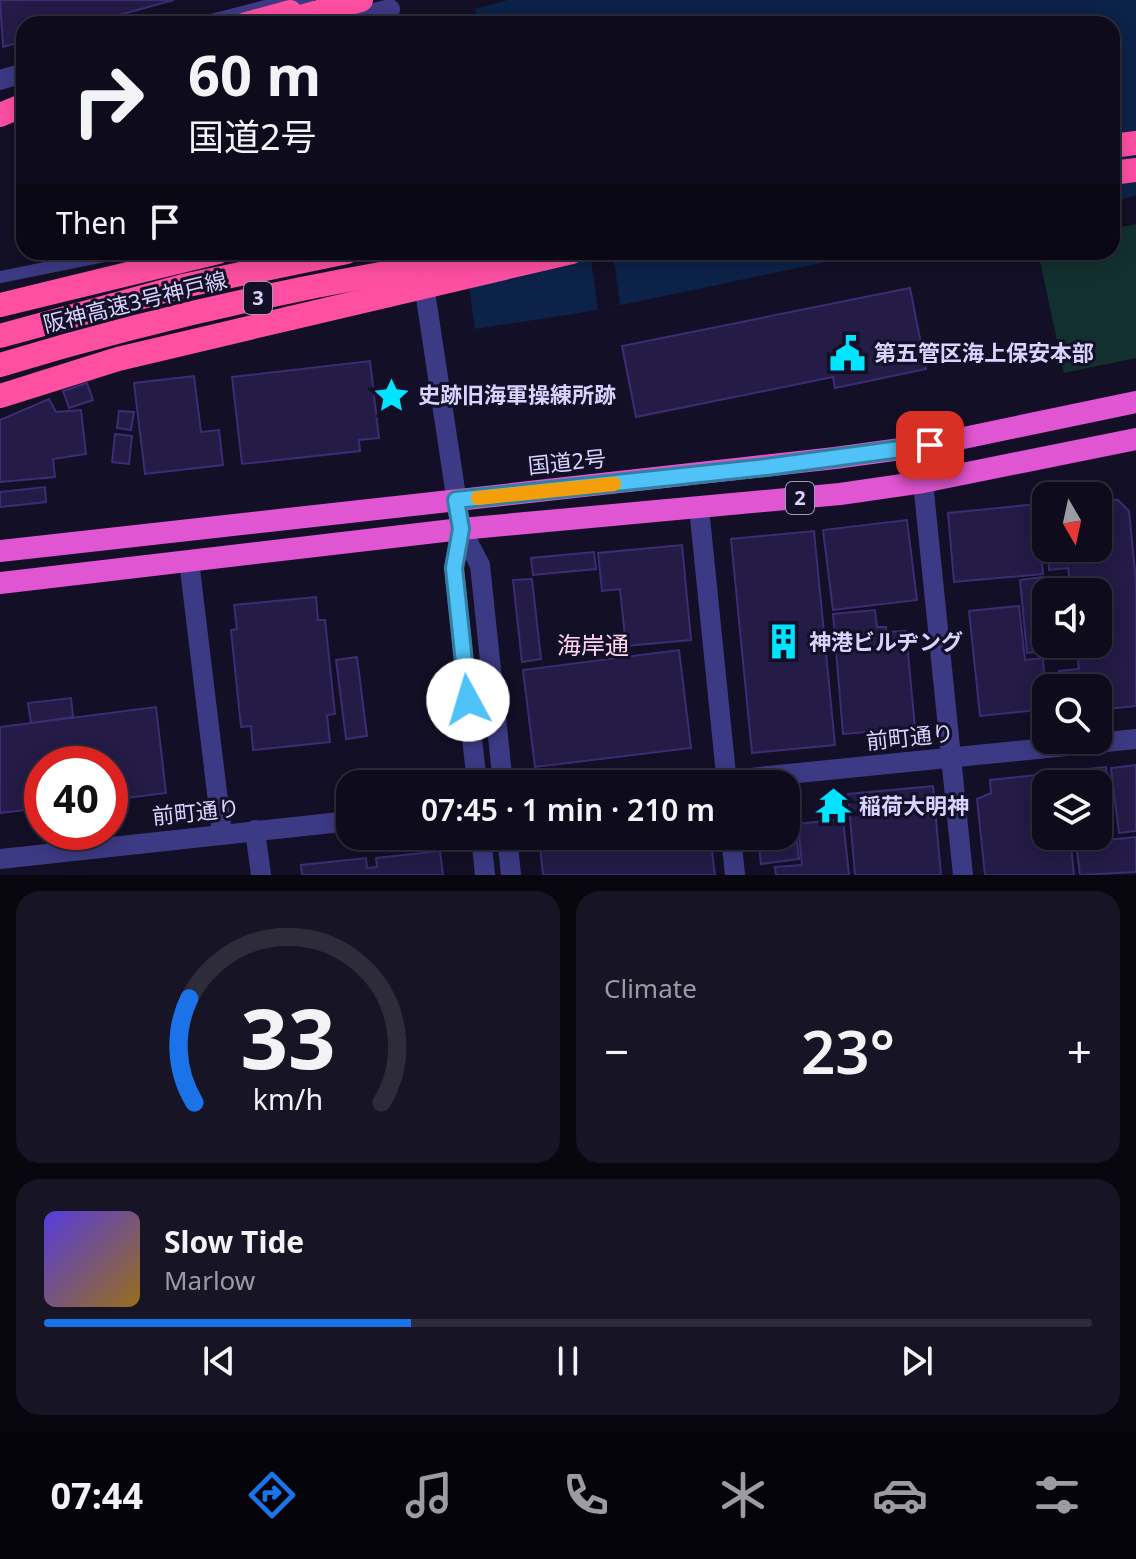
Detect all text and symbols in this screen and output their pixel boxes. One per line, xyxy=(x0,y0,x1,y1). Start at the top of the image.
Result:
text: 60 m xyxy=(188,36,321,112)
icon: right xyxy=(56,48,160,152)
text: 国道2号 xyxy=(188,112,317,161)
icon: arrive xyxy=(143,200,187,244)
text: Then xyxy=(56,202,127,243)
street label: 阪神高速3号神戸線 xyxy=(40,264,230,338)
road number: 3 xyxy=(244,282,272,314)
public building icon: 第五管区海上保安本部 xyxy=(829,334,867,372)
place label: 第五管区海上保安本部 xyxy=(874,337,1094,367)
place icon: 史跡旧海軍操練所跡 xyxy=(373,376,411,414)
place label: 史跡旧海軍操練所跡 xyxy=(418,379,616,409)
pin xyxy=(896,411,964,479)
icon: arrive xyxy=(908,423,952,467)
street label: 国道2号 xyxy=(526,442,608,480)
road number: 2 xyxy=(786,482,814,514)
north arrow xyxy=(1032,482,1112,562)
map controls xyxy=(1032,482,1112,850)
button: sound xyxy=(1032,578,1112,658)
building icon: 神港ビルヂング xyxy=(764,623,802,661)
place label: 神港ビルヂング xyxy=(809,626,963,656)
district label: 海岸通 xyxy=(557,628,629,661)
position arrow xyxy=(426,658,510,742)
button: search xyxy=(1032,674,1112,754)
street label: 前町通り xyxy=(865,716,955,756)
speed limit sign: 40 xyxy=(24,746,128,850)
button: layers xyxy=(1032,770,1112,850)
temple icon: 稲荷大明神 xyxy=(814,787,852,825)
text: 07:45 · 1 min · 210 m xyxy=(421,789,715,830)
place label: 稲荷大明神 xyxy=(859,790,969,820)
street label: 前町通り xyxy=(151,791,241,831)
text: Climate xyxy=(604,970,697,1006)
text: 33 xyxy=(240,980,336,1093)
text: 23° xyxy=(801,1010,895,1092)
text: − xyxy=(604,1021,629,1081)
text: + xyxy=(1067,1021,1092,1081)
text: km/h xyxy=(253,1079,323,1118)
text: Slow Tide xyxy=(164,1221,304,1262)
text: Marlow xyxy=(164,1262,255,1298)
icon: previous xyxy=(197,1339,241,1383)
icon: pause xyxy=(546,1339,590,1383)
icon: next xyxy=(895,1339,939,1383)
icon: directions xyxy=(244,1467,300,1523)
icon: music xyxy=(401,1467,457,1523)
icon: phone xyxy=(558,1467,614,1523)
icon: climate xyxy=(715,1467,771,1523)
icon: car xyxy=(872,1467,928,1523)
icon: filters xyxy=(1029,1467,1085,1523)
text: 07:44 xyxy=(51,1471,143,1520)

